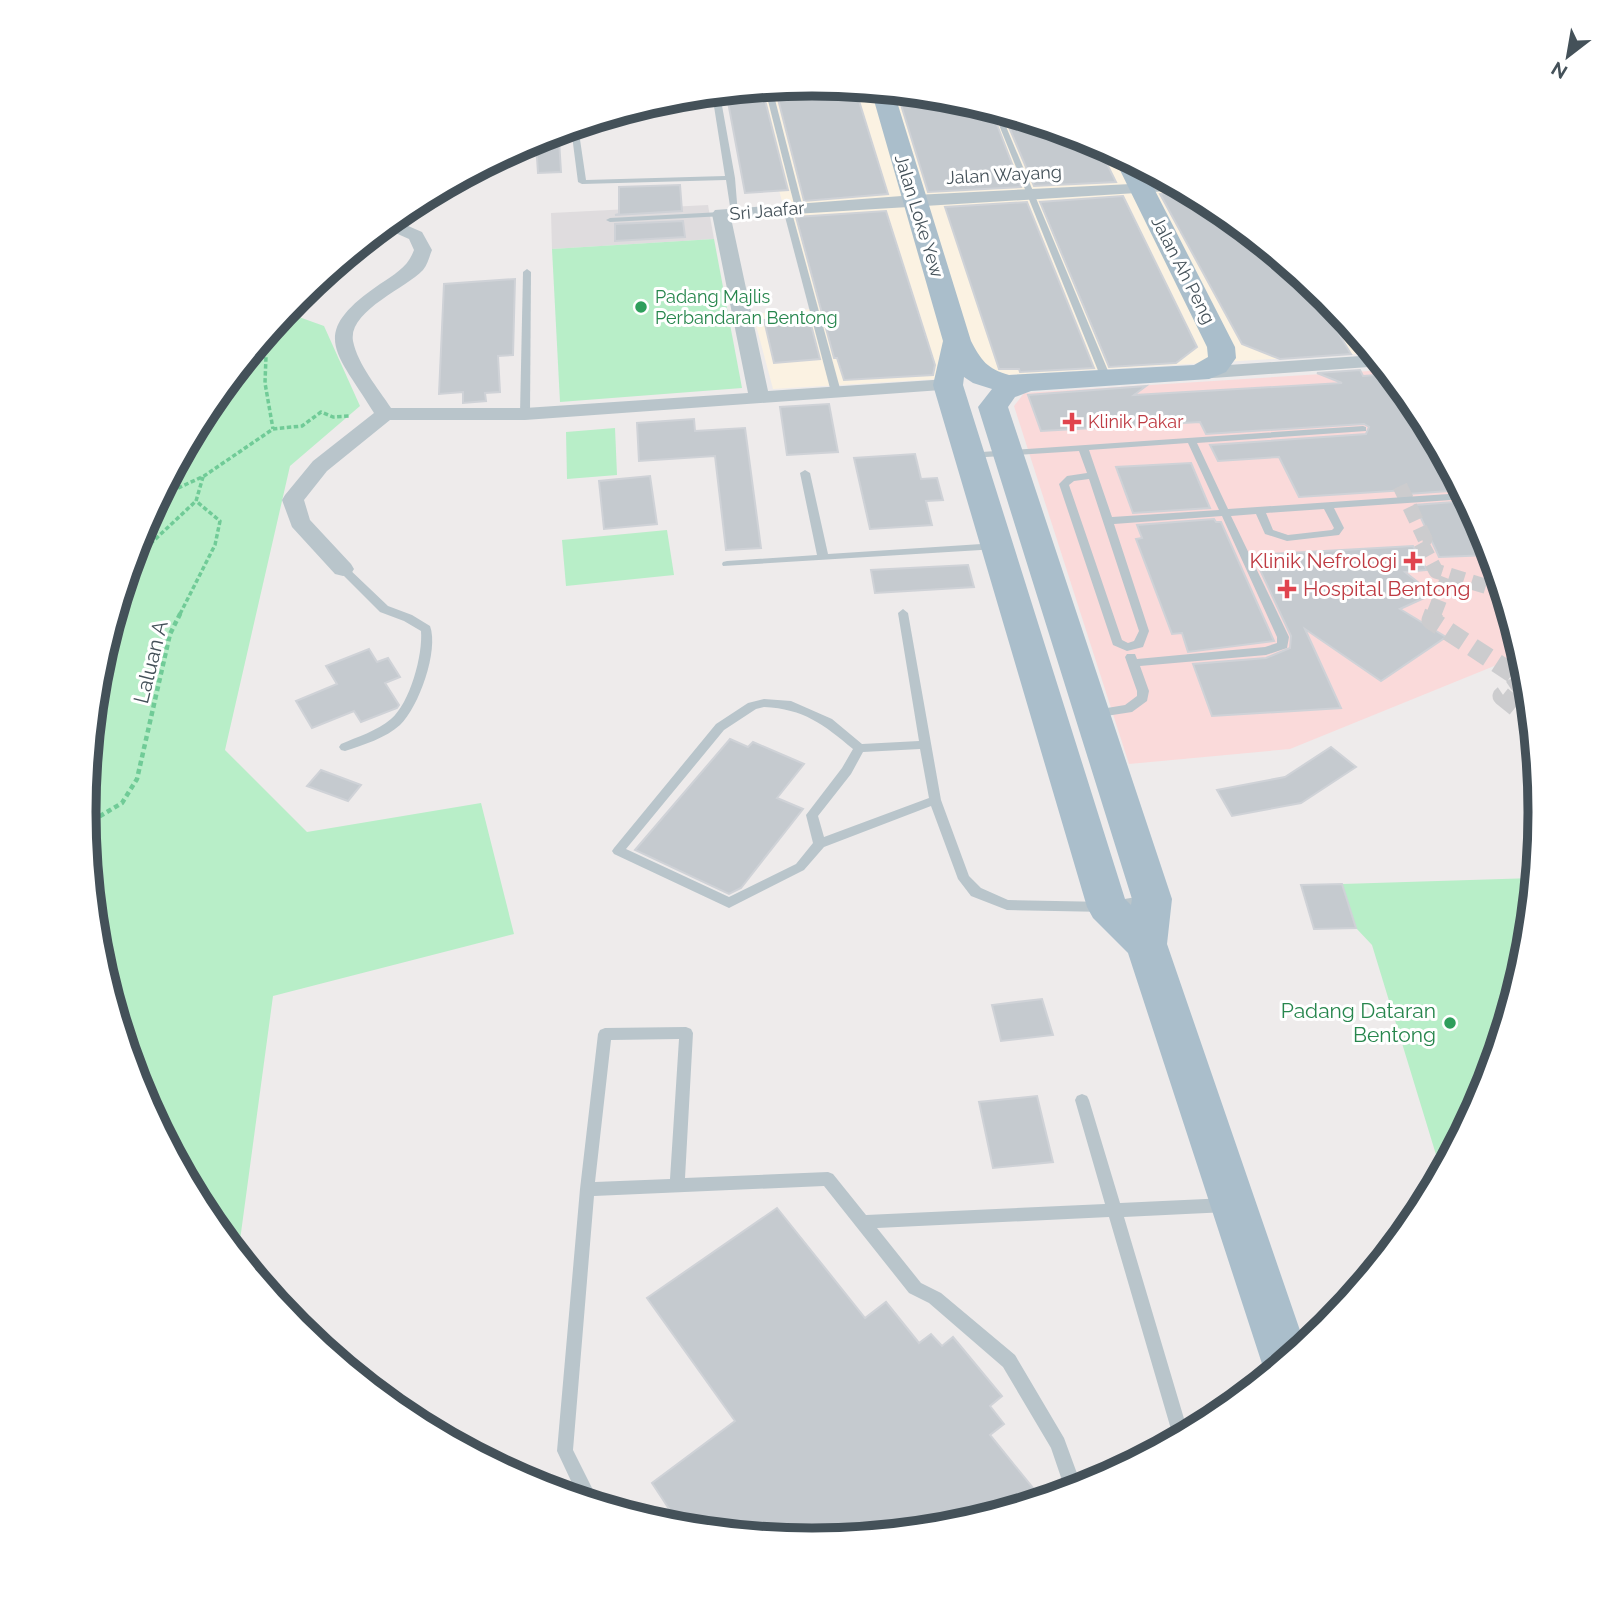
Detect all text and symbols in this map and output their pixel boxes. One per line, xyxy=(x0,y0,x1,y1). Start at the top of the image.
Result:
north arrow xyxy=(1533,21,1603,91)
text: N xyxy=(1547,57,1571,84)
street label: Jalan Loke Yew xyxy=(891,152,948,280)
street label: Jalan Wayang xyxy=(946,161,1062,188)
street label: Sri Jaafar xyxy=(729,197,806,224)
street label: Jalan Ah Peng xyxy=(1147,212,1220,327)
place label: Padang Majlis Perbandaran Bentong xyxy=(655,286,838,328)
marker: Padang Majlis Perbandaran Bentong xyxy=(633,299,649,315)
place label: Klinik Pakar xyxy=(1088,411,1184,432)
marker: Klinik Pakar xyxy=(1062,412,1082,432)
place label: Klinik Nefrologi xyxy=(1249,548,1397,573)
marker: Klinik Nefrologi xyxy=(1403,551,1423,571)
place label: Hospital Bentong xyxy=(1303,576,1470,601)
marker: Hospital Bentong xyxy=(1277,579,1297,599)
street label: Laluan A xyxy=(128,618,173,706)
place label: Padang Dataran Bentong xyxy=(1281,998,1436,1047)
marker: Padang Dataran Bentong xyxy=(1442,1015,1458,1031)

